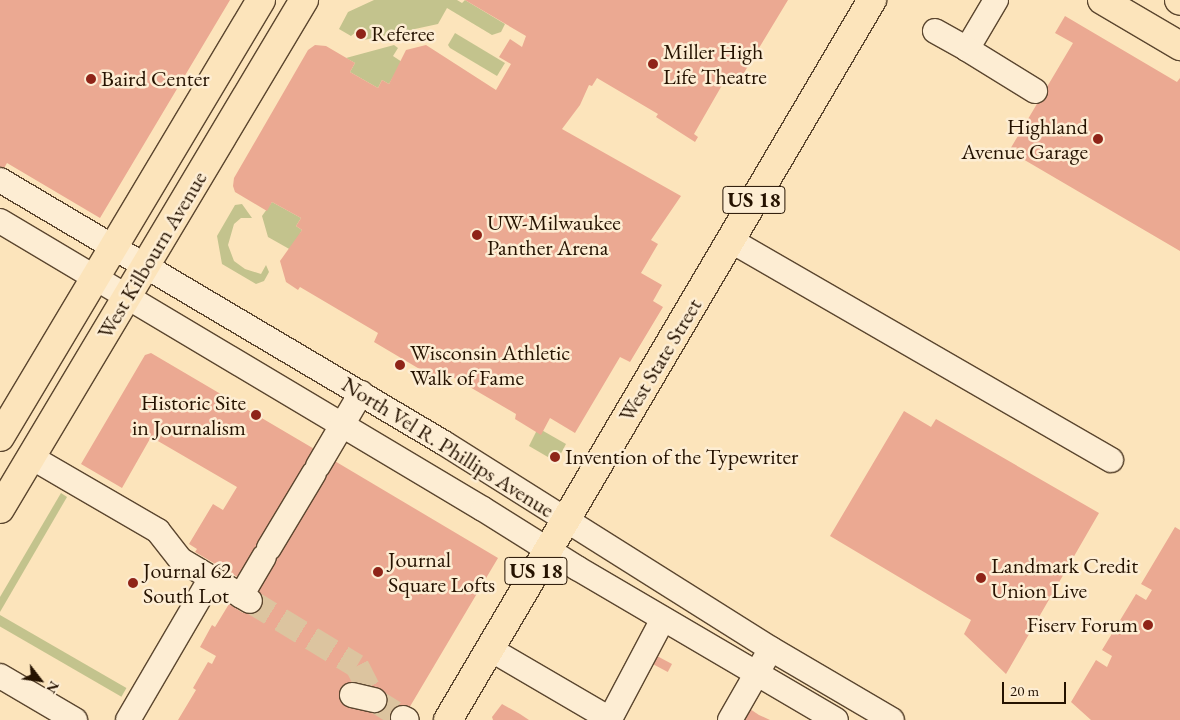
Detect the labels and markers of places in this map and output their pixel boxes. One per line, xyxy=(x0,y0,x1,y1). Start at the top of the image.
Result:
place label: Referee xyxy=(371,21,435,47)
marker: Referee xyxy=(355,28,367,40)
place label: Miller High Life Theatre xyxy=(663,38,767,90)
marker: Miller High Life Theatre xyxy=(647,58,659,70)
place label: Baird Center xyxy=(101,66,210,92)
marker: Baird Center xyxy=(85,73,97,85)
place label: Highland Avenue Garage xyxy=(961,113,1088,164)
marker: Highland Avenue Garage xyxy=(1092,133,1104,145)
place label: UW-Milwaukee Panther Arena xyxy=(487,209,621,260)
marker: UW-Milwaukee Panther Arena xyxy=(471,229,483,241)
place label: Wisconsin Athletic Walk of Fame xyxy=(410,339,570,391)
marker: Wisconsin Athletic Walk of Fame xyxy=(394,359,406,371)
place label: Historic Site in Journalism xyxy=(132,389,246,441)
marker: Historic Site in Journalism xyxy=(250,409,262,421)
place label: Invention of the Typewriter xyxy=(565,444,798,470)
marker: Invention of the Typewriter xyxy=(549,451,561,463)
place label: Journal Square Lofts xyxy=(388,546,495,598)
place label: Landmark Credit Union Live xyxy=(991,552,1138,604)
place label: Journal 62 South Lot xyxy=(143,557,232,608)
marker: Journal Square Lofts xyxy=(372,566,384,578)
marker: Landmark Credit Union Live xyxy=(975,572,987,584)
marker: Journal 62 South Lot xyxy=(127,577,139,589)
place label: Fiserv Forum xyxy=(1027,612,1138,638)
marker: Fiserv Forum xyxy=(1142,619,1154,631)

